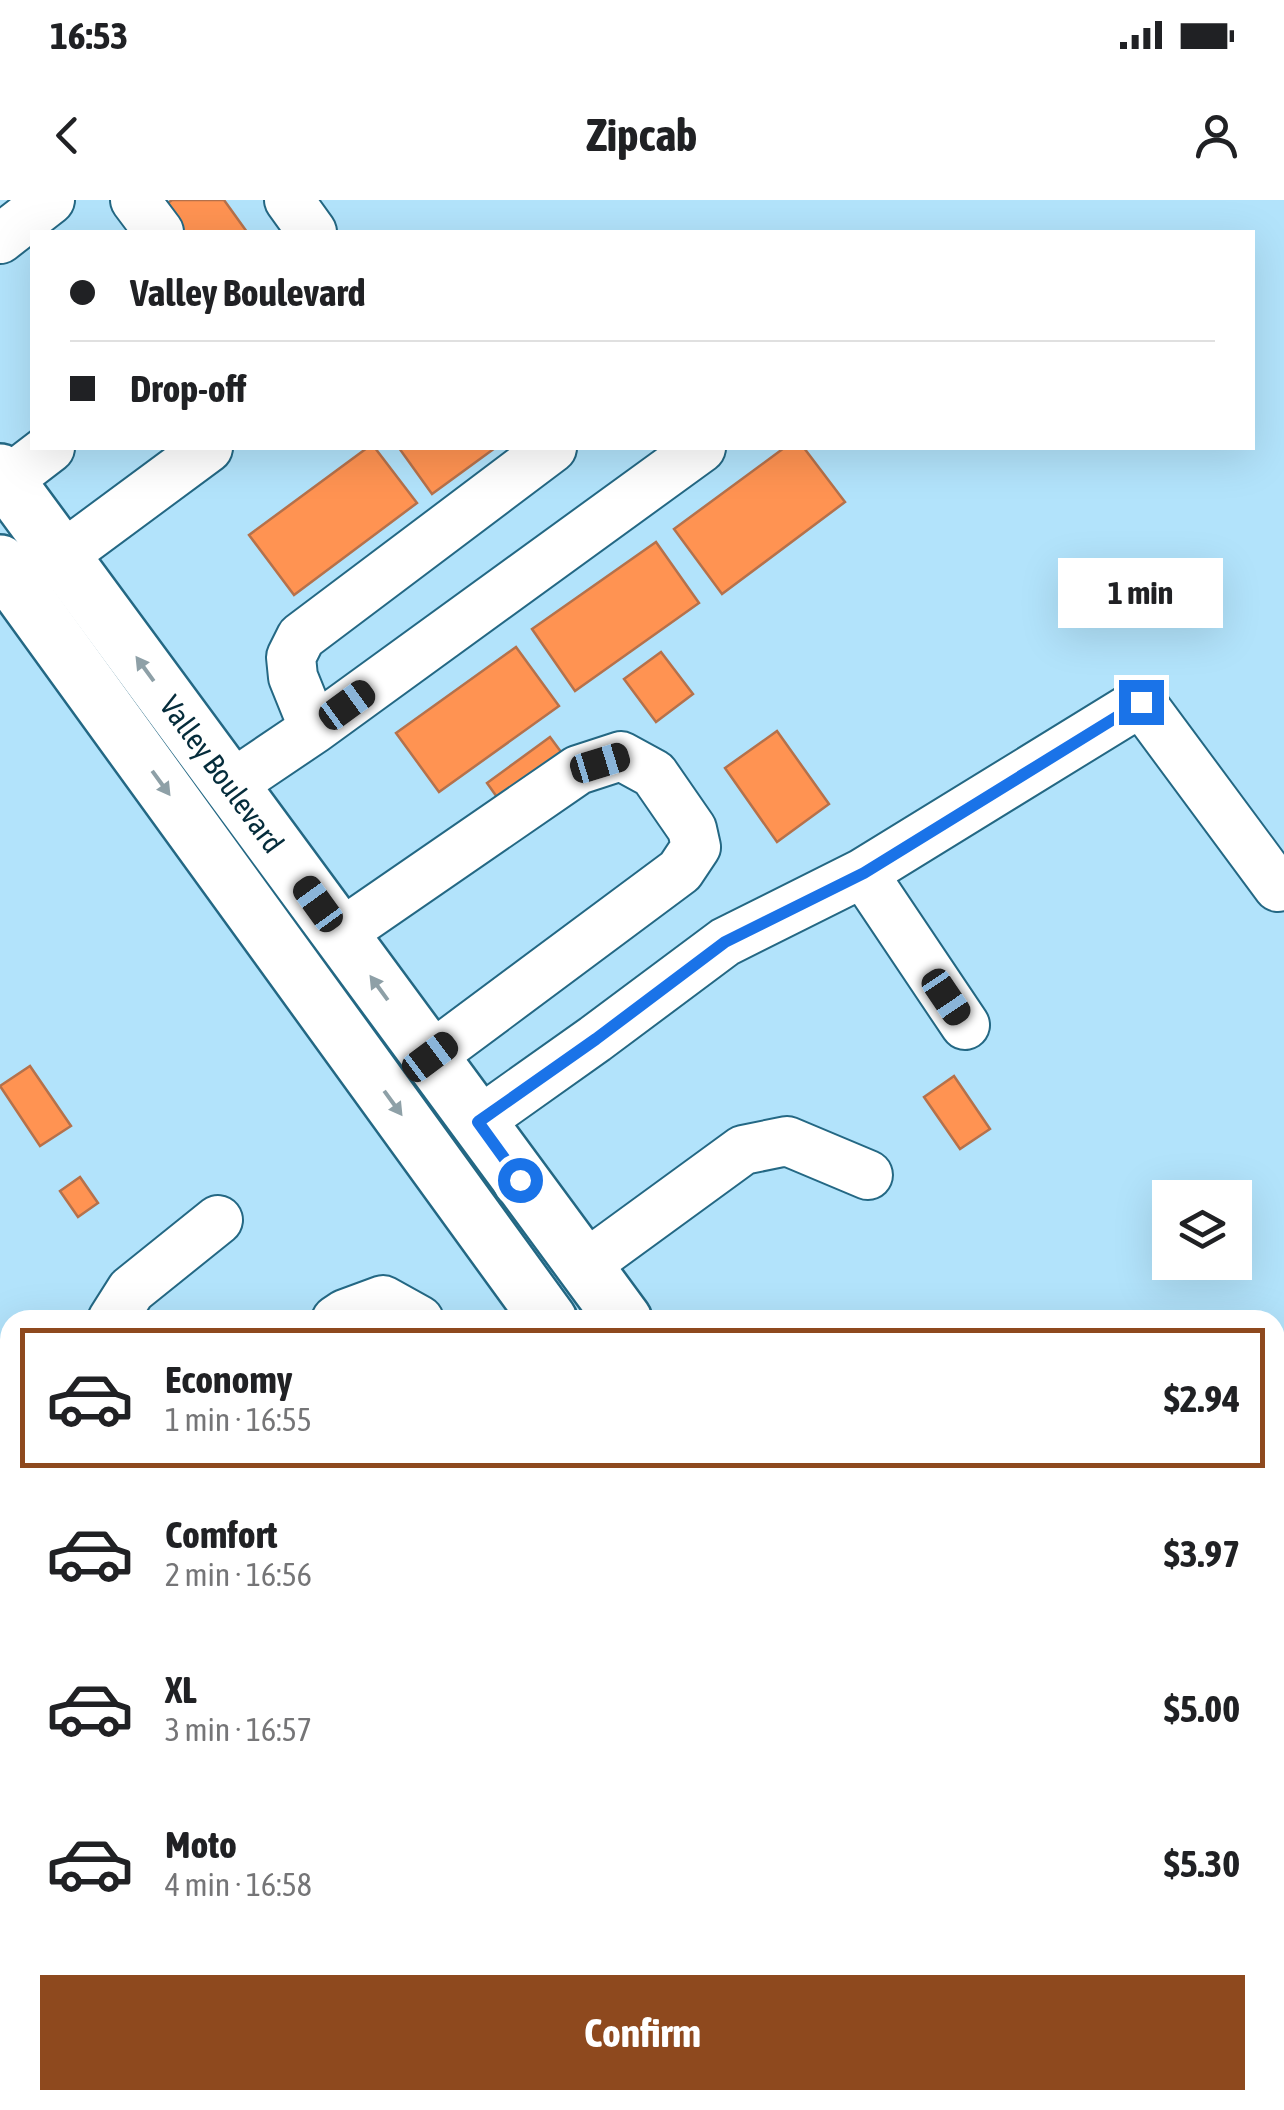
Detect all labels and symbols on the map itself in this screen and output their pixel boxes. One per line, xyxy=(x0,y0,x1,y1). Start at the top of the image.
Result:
callout: 1 min xyxy=(1058,557,1224,627)
one-way arrow xyxy=(136,656,156,682)
car xyxy=(314,675,380,735)
route end xyxy=(1119,680,1164,725)
street label: Valley Boulevard xyxy=(153,689,291,859)
car xyxy=(567,740,633,786)
one-way arrow xyxy=(151,770,170,796)
car xyxy=(288,871,348,937)
car xyxy=(917,964,975,1030)
one-way arrow xyxy=(370,975,390,1001)
car xyxy=(397,1027,463,1087)
one-way arrow xyxy=(382,1090,402,1116)
route start xyxy=(498,1158,543,1203)

